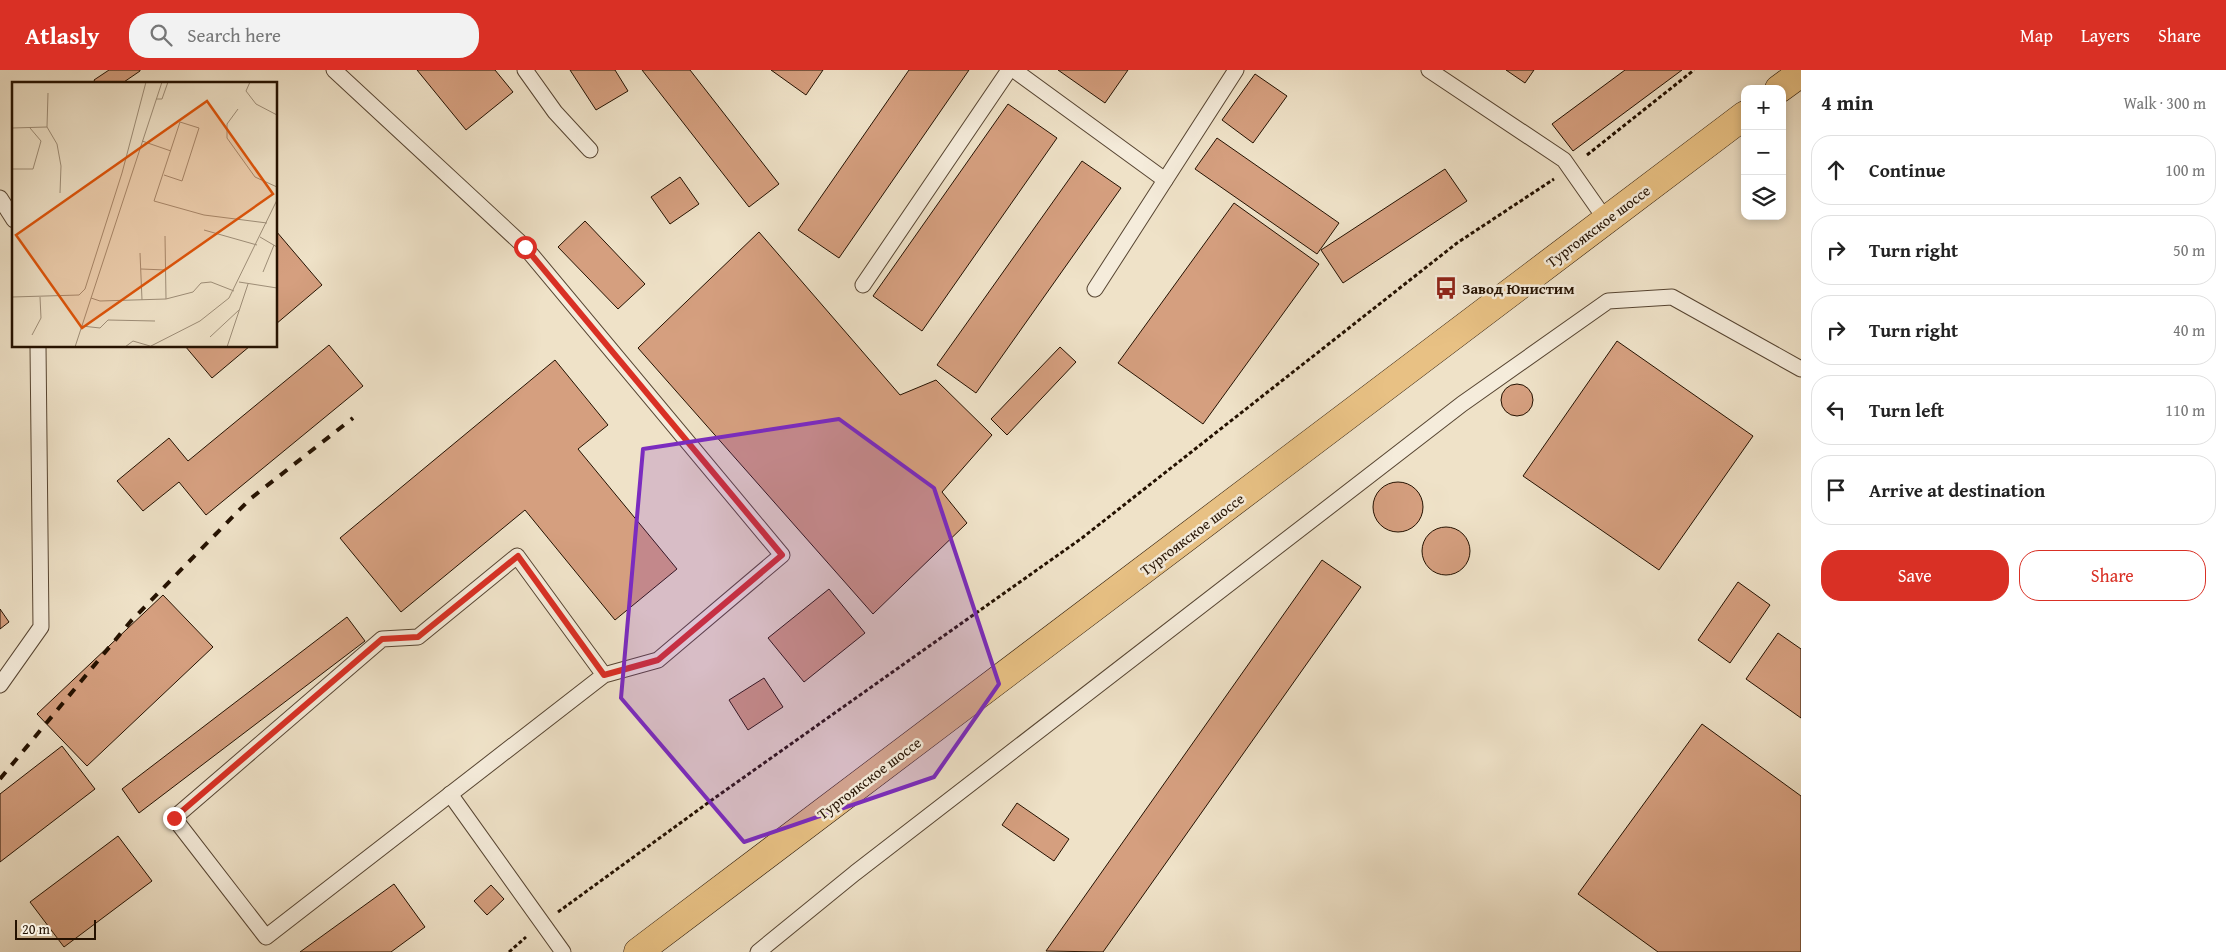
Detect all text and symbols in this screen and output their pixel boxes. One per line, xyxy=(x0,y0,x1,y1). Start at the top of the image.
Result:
search box xyxy=(129,13,479,58)
text: Atlasly xyxy=(25,18,99,53)
icon: search xyxy=(147,21,175,49)
text: Search here xyxy=(187,21,281,49)
text: Map xyxy=(2020,22,2053,49)
text: Layers xyxy=(2081,22,2130,49)
text: Share xyxy=(2158,22,2201,49)
inset map xyxy=(12,82,278,348)
map controls xyxy=(1741,85,1786,220)
button: + xyxy=(1741,85,1786,130)
text: 4 min xyxy=(1821,87,1873,118)
text: Walk · 300 m xyxy=(2123,91,2206,115)
button: − xyxy=(1741,130,1786,175)
icon: ahead xyxy=(1822,156,1850,184)
text: Continue xyxy=(1869,156,1946,184)
text: 100 m xyxy=(2165,158,2205,182)
button: layers xyxy=(1741,175,1786,220)
street label: Тургоякское шоссе xyxy=(1542,180,1654,272)
route start xyxy=(514,236,537,259)
icon: right xyxy=(1822,236,1850,264)
text: Turn right xyxy=(1869,236,1958,264)
text: 50 m xyxy=(2173,238,2205,262)
bus stop icon: Завод Юнистим xyxy=(1433,275,1459,301)
place label: Завод Юнистим xyxy=(1462,278,1574,299)
icon: right xyxy=(1822,316,1850,344)
text: Turn right xyxy=(1869,316,1958,344)
text: 40 m xyxy=(2173,318,2205,342)
icon: left xyxy=(1822,396,1850,424)
text: Turn left xyxy=(1869,396,1944,424)
text: 110 m xyxy=(2165,398,2205,422)
icon: arrive xyxy=(1822,476,1850,504)
text: Arrive at destination xyxy=(1869,476,2045,504)
street label: Тургоякское шоссе xyxy=(1136,488,1248,580)
button: Save xyxy=(1821,550,2009,601)
button: Share xyxy=(2019,550,2206,601)
street label: Тургоякское шоссе xyxy=(813,732,925,824)
route end xyxy=(163,807,186,830)
scale bar xyxy=(15,917,96,940)
text: 20 m xyxy=(22,919,50,939)

